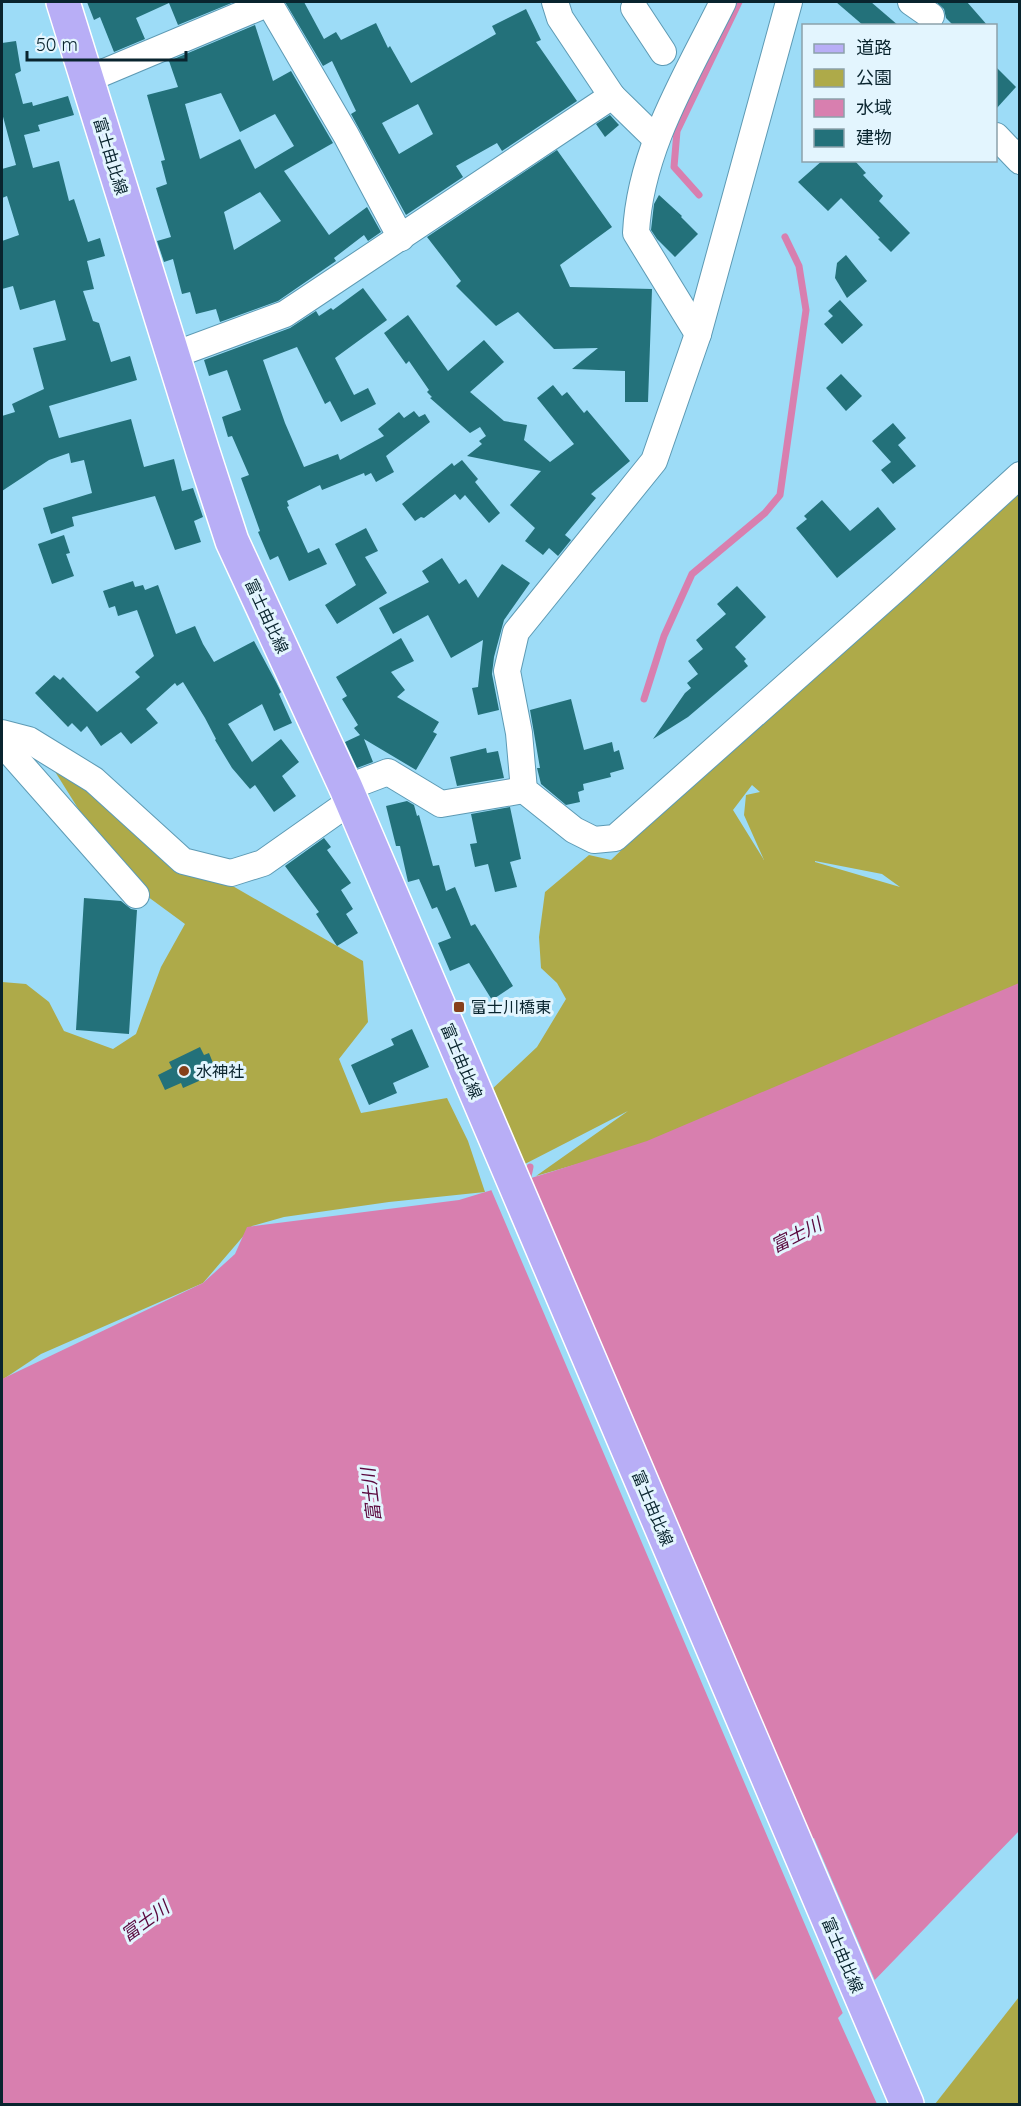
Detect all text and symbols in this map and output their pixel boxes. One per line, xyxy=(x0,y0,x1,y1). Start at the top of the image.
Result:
scale bar xyxy=(27,24,186,62)
legend xyxy=(802,24,997,162)
text: 50 m xyxy=(36,33,78,56)
text: 道路 xyxy=(856,36,892,59)
text: 公園 xyxy=(856,66,892,89)
text: 水域 xyxy=(856,96,892,119)
street label: 富士由比線 xyxy=(90,115,132,197)
text: 建物 xyxy=(856,126,892,149)
street label: 富士由比線 xyxy=(241,576,293,656)
place label: 富士川橋東 xyxy=(471,997,551,1017)
marker: 富士川橋東 xyxy=(452,1000,466,1014)
street label: 富士由比線 xyxy=(437,1020,487,1102)
place label: 水神社 xyxy=(196,1061,244,1081)
marker: 水神社 xyxy=(177,1064,191,1078)
water label: 富士川 xyxy=(767,1212,827,1258)
water label: 富士川 xyxy=(356,1465,386,1523)
street label: 富士由比線 xyxy=(628,1467,678,1549)
water label: 富士川 xyxy=(116,1895,175,1946)
street label: 富士由比線 xyxy=(818,1914,868,1996)

